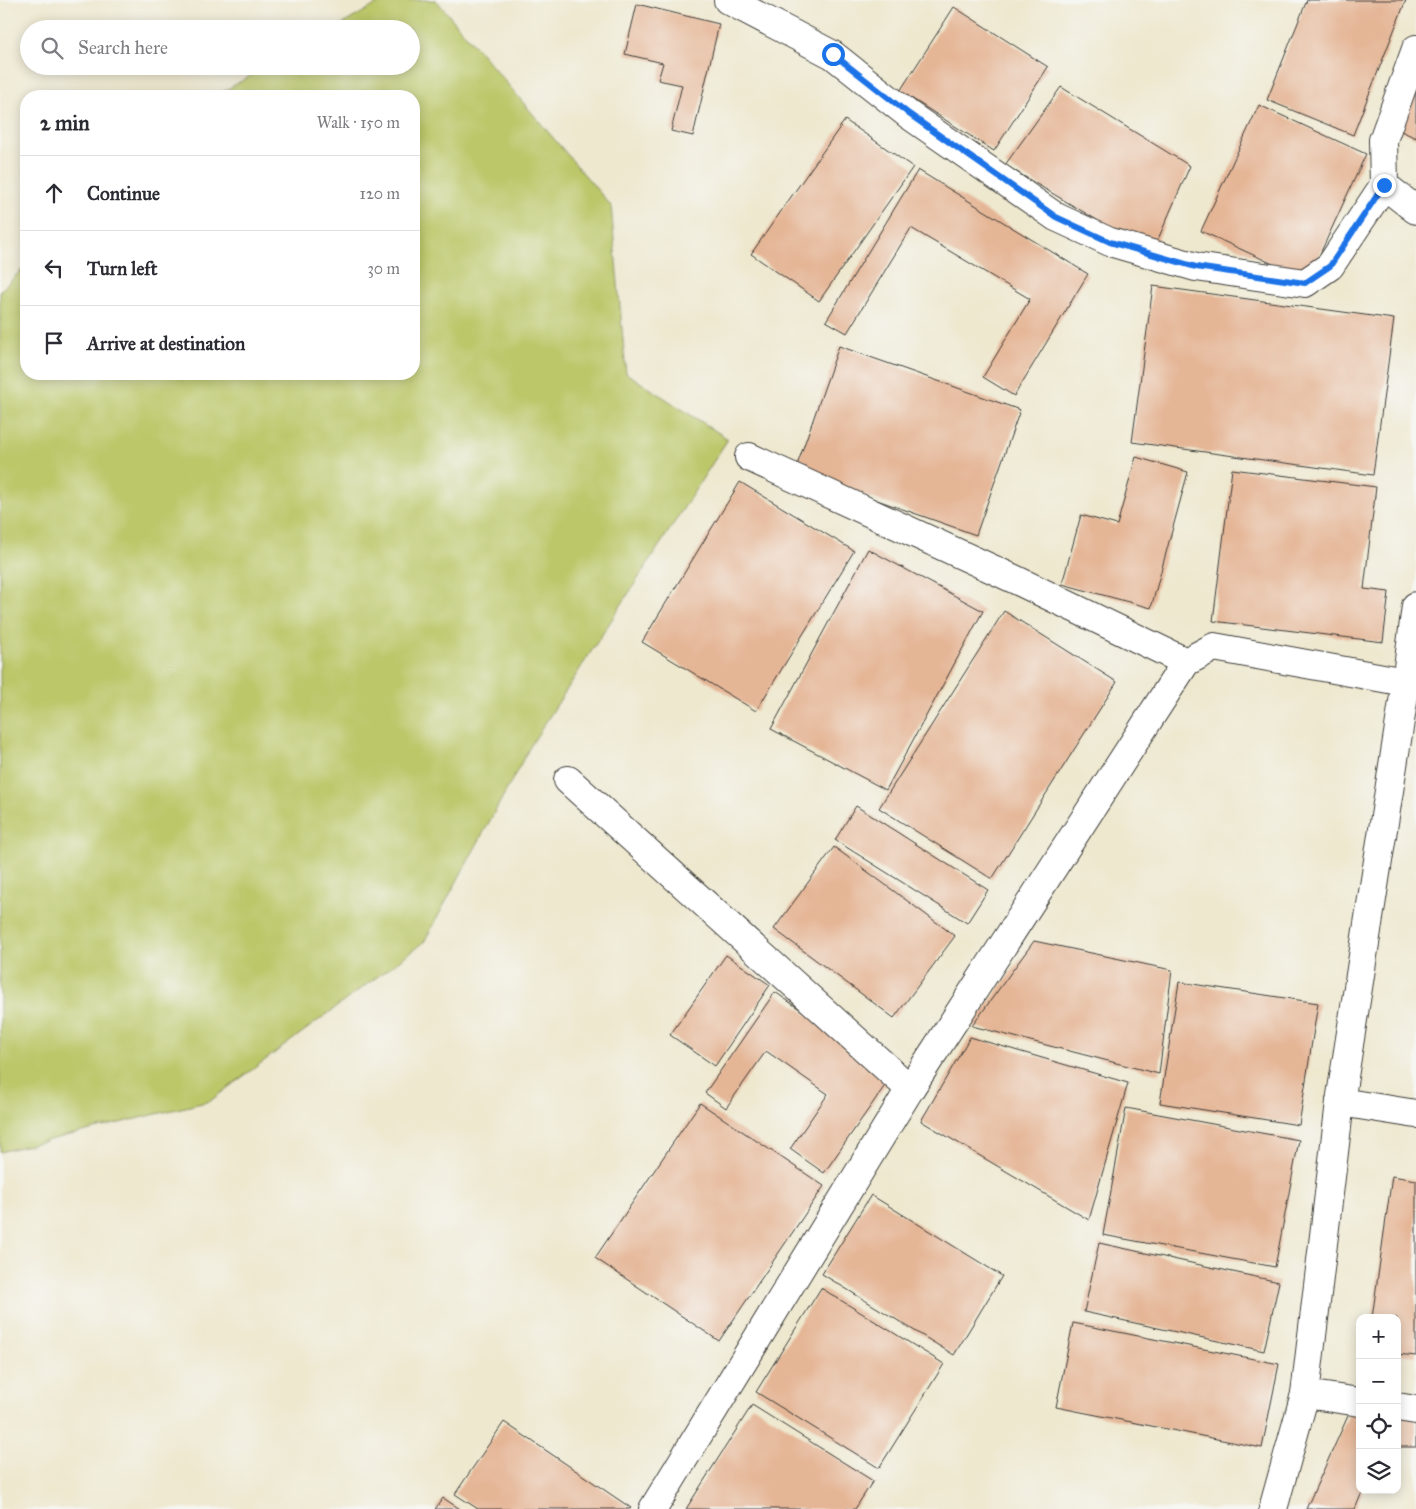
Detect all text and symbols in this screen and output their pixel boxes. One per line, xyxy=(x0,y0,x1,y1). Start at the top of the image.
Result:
search box xyxy=(20,20,420,75)
icon: search xyxy=(38,34,66,62)
text: Search here xyxy=(78,36,168,59)
route start xyxy=(822,43,845,66)
text: 2 min xyxy=(40,110,90,136)
text: Walk · 150 m xyxy=(317,113,400,132)
route end xyxy=(1373,174,1396,197)
icon: ahead xyxy=(40,179,68,207)
text: Continue xyxy=(87,182,160,205)
text: 120 m xyxy=(360,184,400,203)
icon: left xyxy=(40,254,68,282)
text: Turn left xyxy=(87,257,157,280)
text: 30 m xyxy=(367,259,400,278)
icon: arrive xyxy=(40,329,68,357)
text: Arrive at destination xyxy=(87,332,245,355)
map controls xyxy=(1356,1314,1401,1494)
button: + xyxy=(1356,1314,1401,1359)
button: − xyxy=(1356,1359,1401,1404)
button: locate xyxy=(1356,1404,1401,1449)
button: layers xyxy=(1356,1449,1401,1494)

